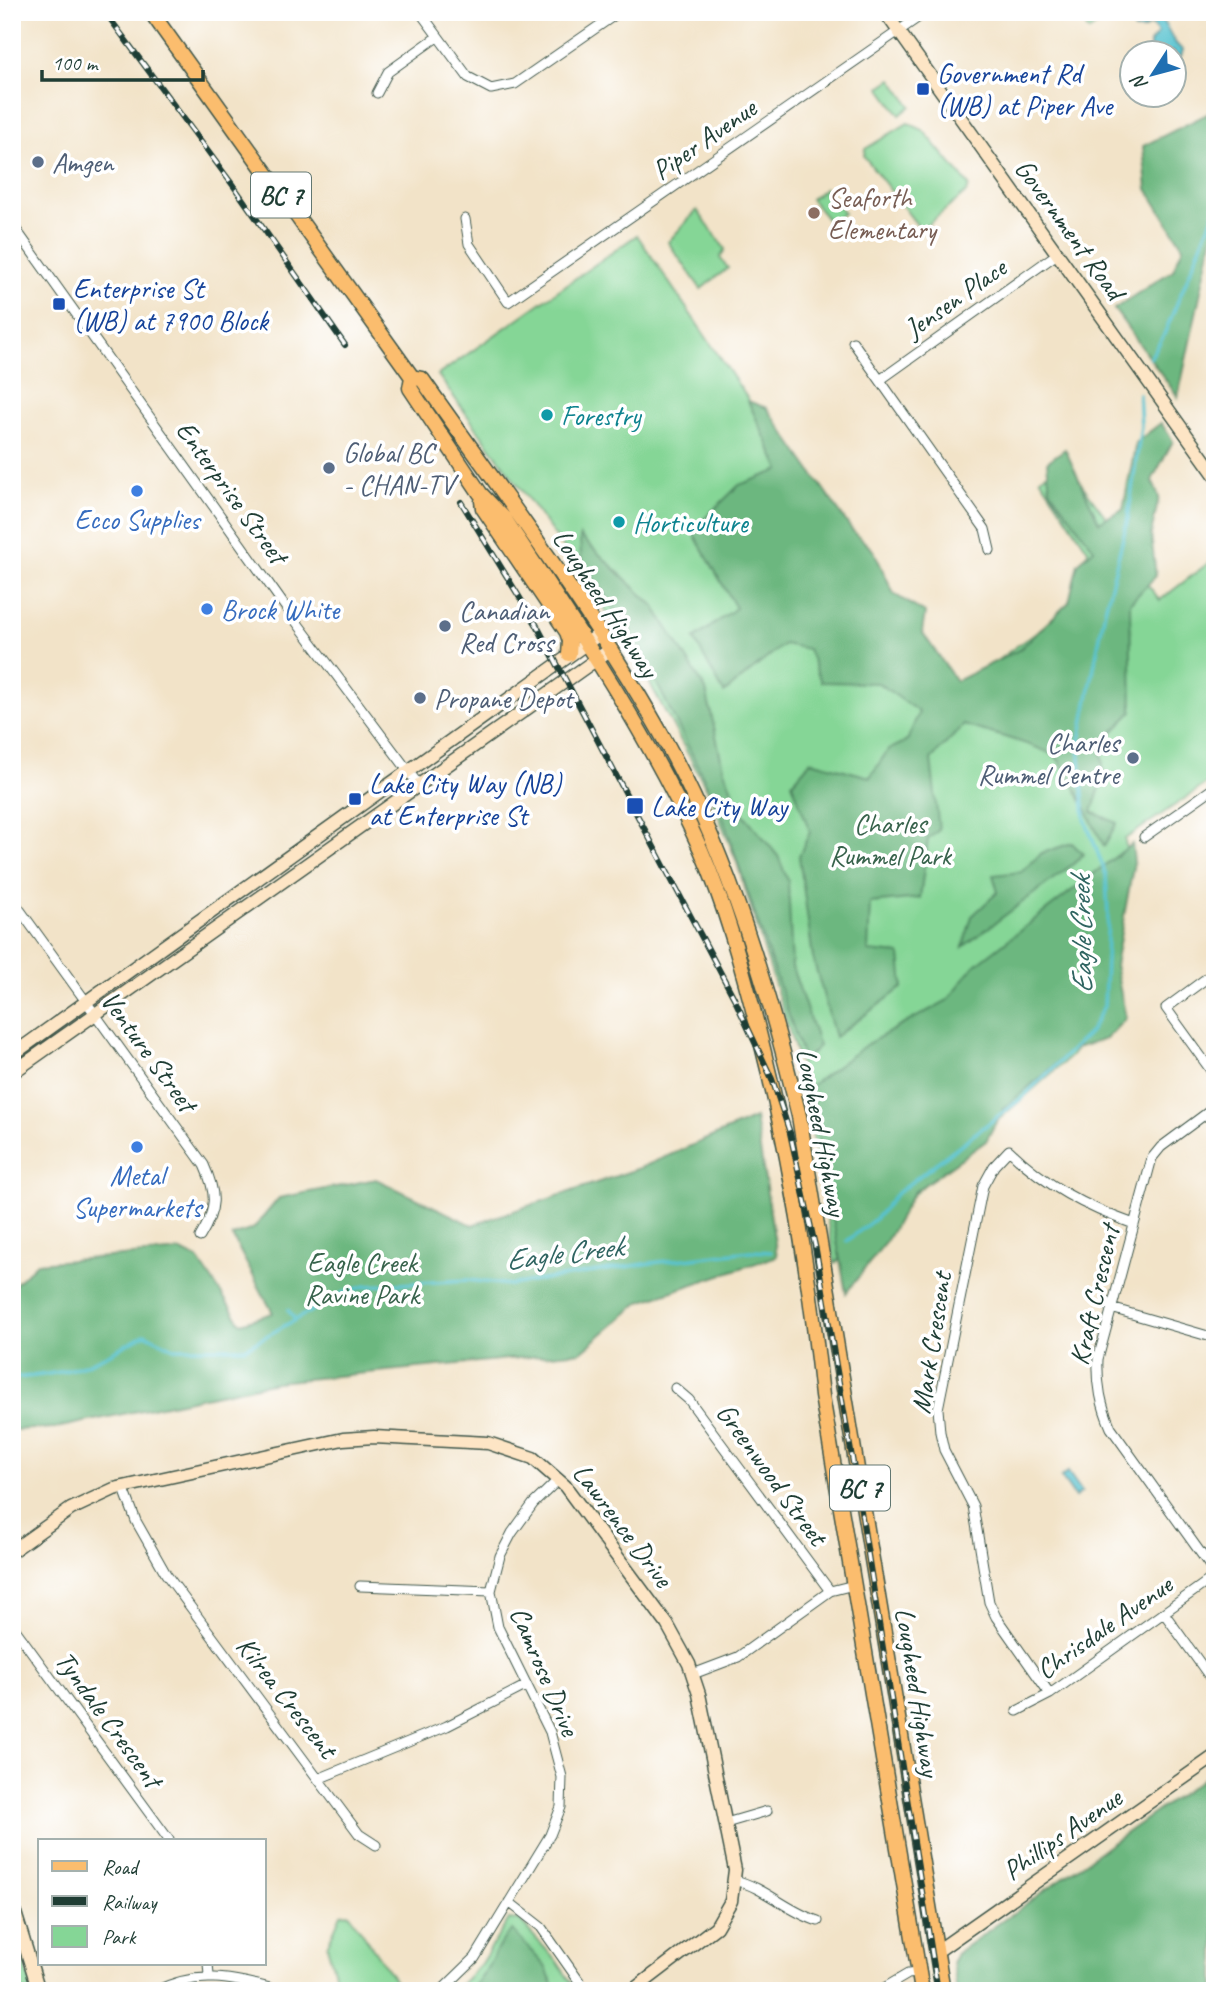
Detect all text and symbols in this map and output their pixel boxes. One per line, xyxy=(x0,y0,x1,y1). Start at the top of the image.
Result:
scale bar xyxy=(42,38,203,82)
north arrow xyxy=(1118,38,1188,108)
text: 100 m xyxy=(52,50,99,76)
place label: Government Rd (WB) at Piper Ave xyxy=(937,56,1114,123)
text: N xyxy=(1125,69,1153,95)
marker: Government Rd (WB) at Piper Ave xyxy=(915,81,931,97)
street label: Piper Avenue xyxy=(645,89,764,188)
place label: Amgen xyxy=(52,145,115,180)
street label: Government Road xyxy=(1007,152,1135,309)
marker: Amgen xyxy=(30,154,46,170)
road number: BC 7 xyxy=(251,172,311,218)
place label: Seaforth Elementary xyxy=(828,180,938,247)
marker: Seaforth Elementary xyxy=(806,205,822,221)
street label: Jensen Place xyxy=(896,249,1014,347)
place label: Enterprise St (WB) at 7900 Block xyxy=(73,271,269,338)
marker: Enterprise St (WB) at 7900 Block xyxy=(51,296,67,312)
place label: Forestry xyxy=(561,398,643,433)
marker: Forestry xyxy=(539,407,555,423)
street label: Enterprise Street xyxy=(168,414,298,573)
place label: Global BC - CHAN-TV xyxy=(343,435,459,502)
marker: Global BC - CHAN-TV xyxy=(321,460,337,476)
marker: Ecco Supplies xyxy=(129,483,145,499)
place label: Ecco Supplies xyxy=(75,502,202,537)
place label: Horticulture xyxy=(633,505,749,540)
marker: Horticulture xyxy=(611,514,627,530)
street label: Lougheed Highway xyxy=(545,522,668,686)
place label: Brock White xyxy=(221,592,341,627)
place label: Canadian Red Cross xyxy=(459,593,556,660)
marker: Brock White xyxy=(199,601,215,617)
marker: Canadian Red Cross xyxy=(437,618,453,634)
place label: Propane Depot xyxy=(434,681,575,716)
marker: Propane Depot xyxy=(412,690,428,706)
place label: Charles Rummel Centre xyxy=(978,725,1121,792)
marker: Charles Rummel Centre xyxy=(1125,750,1141,766)
place label: Lake City Way (NB) at Enterprise St xyxy=(369,766,563,833)
place label: Lake City Way xyxy=(651,789,789,824)
marker: Lake City Way (NB) at Enterprise St xyxy=(347,791,363,807)
marker: Lake City Way xyxy=(625,796,645,816)
park label: Charles Rummel Park xyxy=(829,806,953,873)
water label: Eagle Creek xyxy=(1061,871,1101,994)
street label: Venture Street xyxy=(93,984,207,1121)
street label: Lougheed Highway xyxy=(789,1045,856,1221)
marker: Metal Supermarkets xyxy=(129,1139,145,1155)
place label: Metal Supermarkets xyxy=(73,1158,204,1225)
street label: Kraft Crescent xyxy=(1061,1218,1128,1368)
water label: Eagle Creek xyxy=(504,1226,629,1279)
park label: Eagle Creek Ravine Park xyxy=(305,1245,422,1312)
street label: Mark Crescent xyxy=(903,1267,960,1416)
street label: Greenwood Street xyxy=(709,1396,837,1554)
street label: Lawrence Drive xyxy=(565,1456,682,1595)
road number: BC 7 xyxy=(830,1466,890,1511)
street label: Chrisdale Avenue xyxy=(1029,1566,1180,1687)
street label: Camrose Drive xyxy=(502,1601,589,1743)
street label: Lougheed Highway xyxy=(887,1605,949,1781)
street label: Kilrea Crescent xyxy=(229,1629,347,1767)
street label: Tyndale Crescent xyxy=(48,1644,172,1797)
street label: Phillips Avenue xyxy=(996,1779,1130,1888)
legend xyxy=(38,1839,266,1965)
text: Road xyxy=(102,1854,141,1880)
text: Railway xyxy=(102,1889,158,1915)
text: Park xyxy=(102,1924,137,1950)

